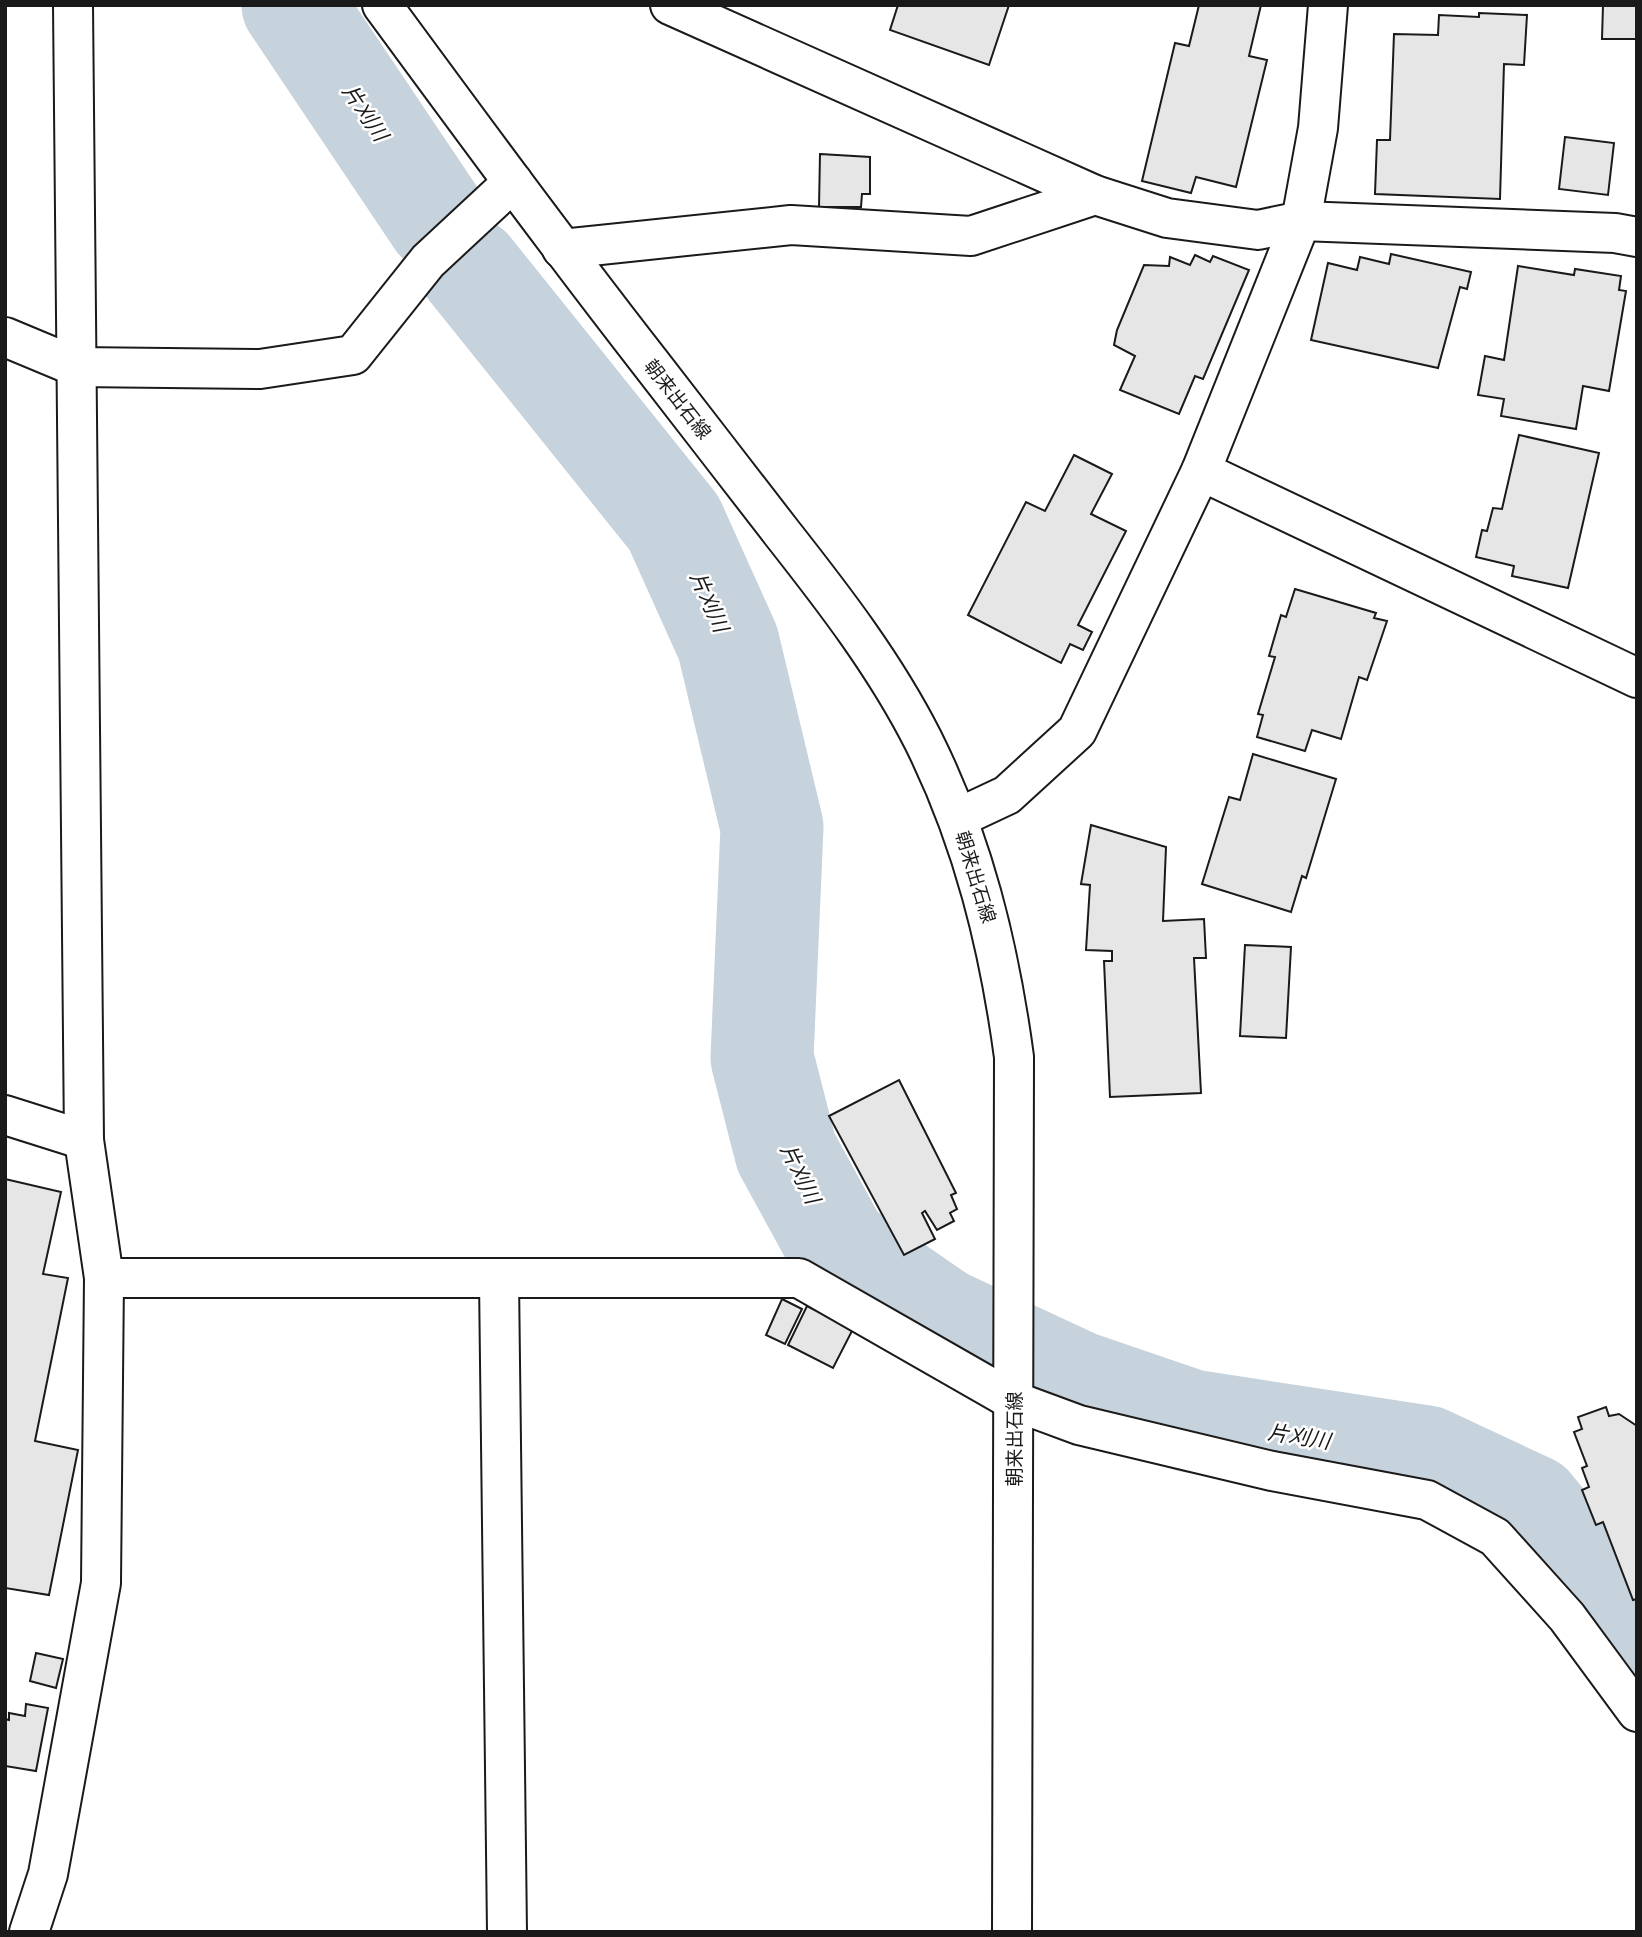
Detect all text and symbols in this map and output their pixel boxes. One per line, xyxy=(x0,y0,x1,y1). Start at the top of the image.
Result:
water label: 片刈川 xyxy=(338,79,395,147)
street label: 朝来出石線 xyxy=(640,354,717,443)
water label: 片刈川 xyxy=(686,568,735,637)
street label: 朝来出石線 xyxy=(952,828,1001,926)
water label: 片刈川 xyxy=(776,1140,827,1209)
street label: 朝来出石線 xyxy=(1002,1391,1025,1487)
water label: 片刈川 xyxy=(1266,1418,1334,1453)

